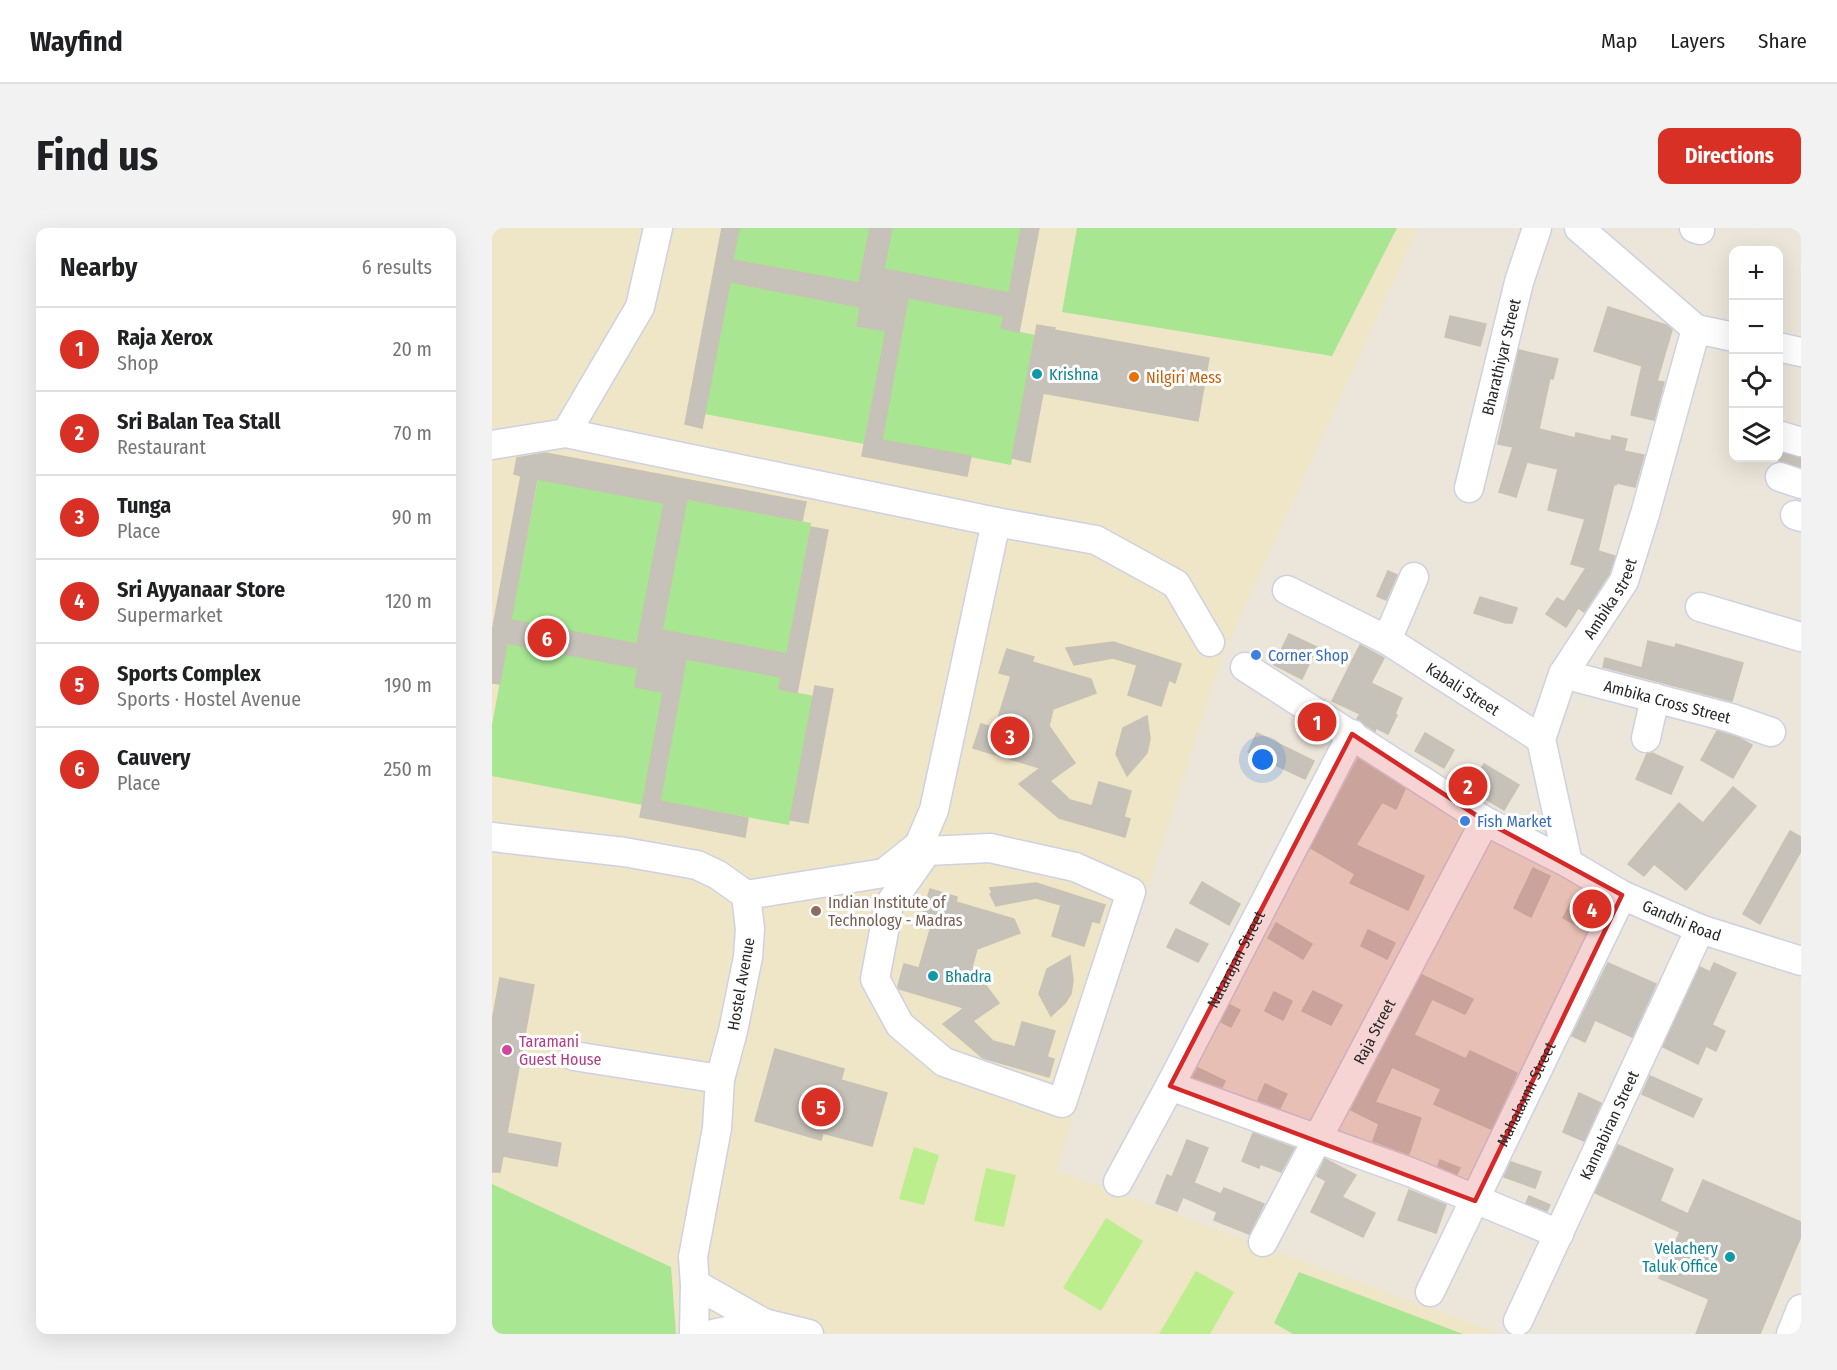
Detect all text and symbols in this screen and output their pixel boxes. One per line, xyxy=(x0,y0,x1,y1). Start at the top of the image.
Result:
text: Wayfind xyxy=(30,25,123,58)
text: Map xyxy=(1601,28,1637,54)
text: Layers xyxy=(1670,28,1725,54)
text: Share xyxy=(1758,28,1807,54)
button: Directions xyxy=(1658,128,1801,184)
text: Find us xyxy=(36,131,158,181)
map controls xyxy=(1729,246,1783,462)
button: + xyxy=(1729,246,1783,300)
text: Nearby xyxy=(60,252,137,283)
text: 6 results xyxy=(362,255,432,279)
street label: Bharathiyar Street xyxy=(1478,296,1524,417)
button: − xyxy=(1729,300,1783,354)
text: Raja Xerox xyxy=(117,324,213,351)
text: 1 xyxy=(75,337,84,361)
text: 20 m xyxy=(393,337,432,361)
text: Shop xyxy=(117,351,159,375)
button: locate xyxy=(1729,354,1783,408)
place label: Krishna xyxy=(1049,365,1099,384)
marker: Krishna xyxy=(1030,367,1044,381)
place label: Nilgiri Mess xyxy=(1146,368,1222,387)
marker: Nilgiri Mess xyxy=(1127,370,1141,384)
text: Sri Balan Tea Stall xyxy=(117,408,280,435)
button: layers xyxy=(1729,408,1783,462)
text: 2 xyxy=(75,421,84,445)
text: 70 m xyxy=(394,421,432,445)
text: Restaurant xyxy=(117,435,206,459)
text: Tunga xyxy=(117,492,171,519)
text: 3 xyxy=(75,505,84,529)
text: 90 m xyxy=(392,505,432,529)
text: Place xyxy=(117,519,160,543)
street label: Ambika street xyxy=(1579,555,1640,642)
text: Sri Ayyanaar Store xyxy=(117,576,285,603)
text: 4 xyxy=(74,589,85,613)
text: 120 m xyxy=(385,589,432,613)
text: Supermarket xyxy=(117,603,223,627)
pin: 6 xyxy=(528,616,566,660)
place label: Corner Shop xyxy=(1268,646,1349,665)
marker: Corner Shop xyxy=(1249,648,1263,662)
street label: Kabali Street xyxy=(1423,658,1504,720)
text: Sports Complex xyxy=(117,660,261,687)
text: 5 xyxy=(75,673,84,697)
text: 190 m xyxy=(384,673,432,697)
street label: Ambika Cross Street xyxy=(1602,676,1734,727)
text: Sports · Hostel Avenue xyxy=(117,687,301,711)
pin: 1 xyxy=(1298,700,1336,744)
pin: 3 xyxy=(990,714,1030,758)
text: Cauvery xyxy=(117,744,191,771)
your location xyxy=(1248,745,1277,774)
text: 6 xyxy=(74,757,85,781)
text: 250 m xyxy=(384,757,432,781)
pin: 2 xyxy=(1448,764,1488,808)
text: Place xyxy=(117,771,160,795)
place label: Fish Market xyxy=(1477,812,1553,831)
marker: Fish Market xyxy=(1458,814,1472,828)
pin: 4 xyxy=(1572,886,1612,932)
place label: Indian Institute of Technology - Madras xyxy=(828,893,963,930)
street label: Gandhi Road xyxy=(1640,896,1724,945)
marker: Indian Institute of Technology - Madras xyxy=(809,904,823,918)
street label: Natarajan Street xyxy=(1203,907,1269,1011)
street label: Hostel Avenue xyxy=(723,936,759,1032)
place label: Bhadra xyxy=(945,967,992,986)
marker: Bhadra xyxy=(926,969,940,983)
street label: Raja Street xyxy=(1349,995,1399,1067)
place label: Taramani Guest House xyxy=(519,1032,602,1069)
street label: Mahalaxmi Street xyxy=(1492,1038,1559,1149)
marker: Taramani Guest House xyxy=(500,1043,514,1057)
street label: Kannabiran Street xyxy=(1576,1067,1643,1183)
pin: 5 xyxy=(802,1084,840,1130)
place label: Velachery Taluk Office xyxy=(1642,1239,1719,1276)
marker: Velachery Taluk Office xyxy=(1723,1250,1737,1264)

